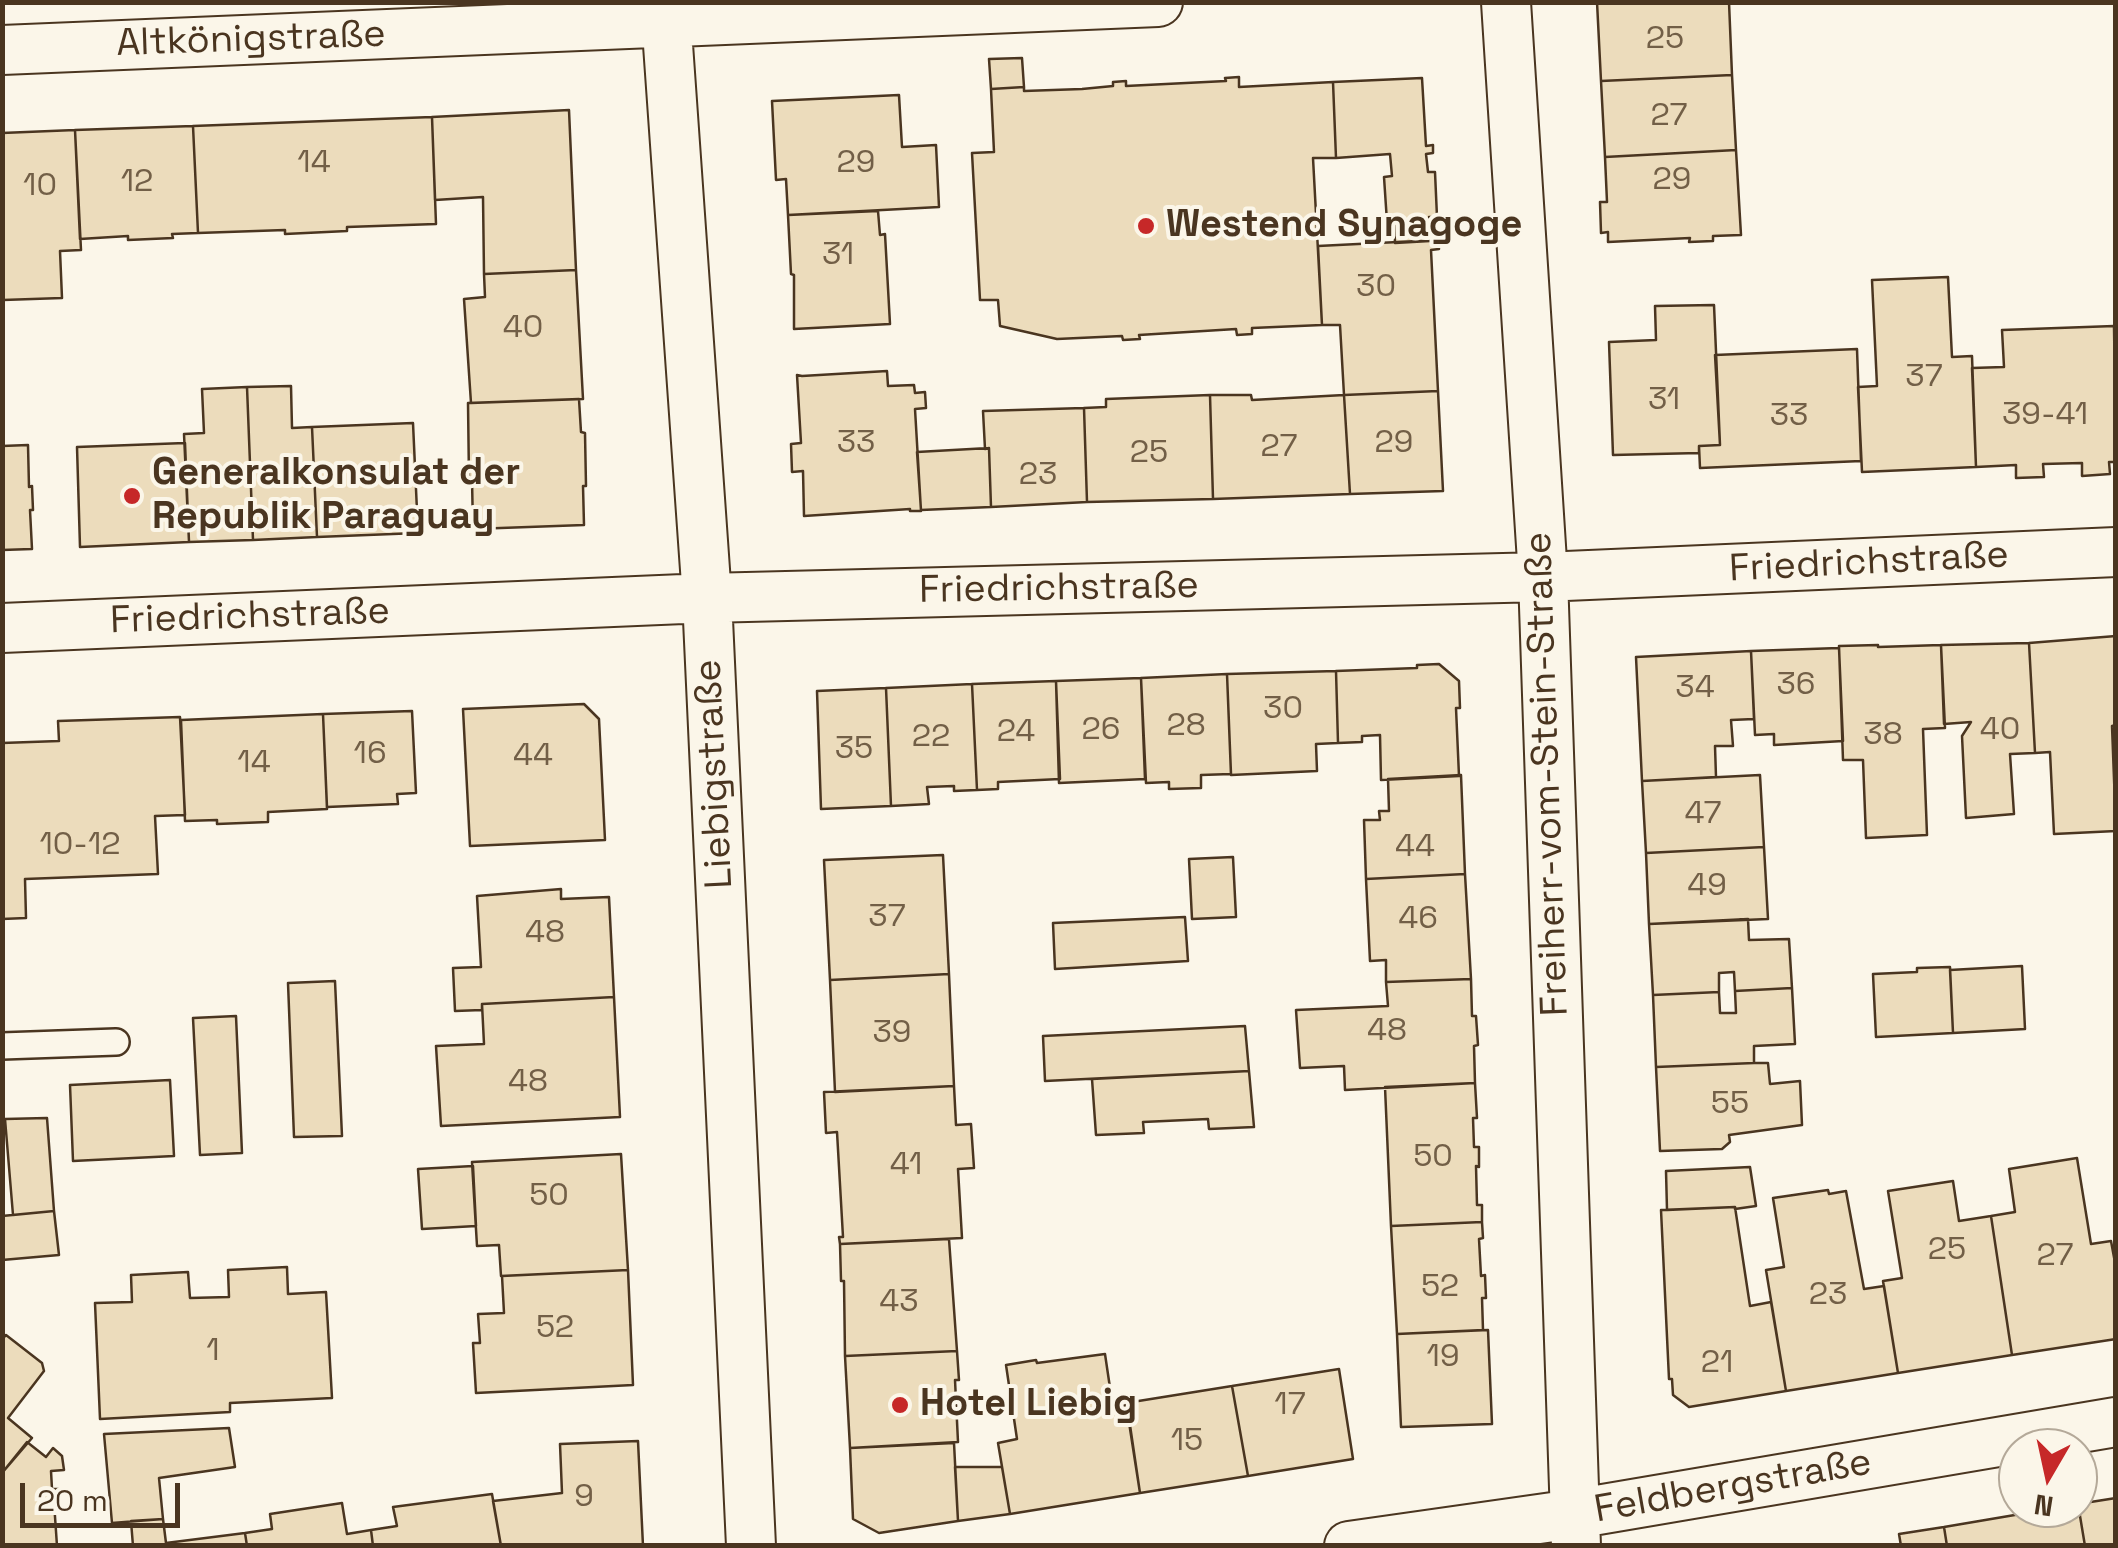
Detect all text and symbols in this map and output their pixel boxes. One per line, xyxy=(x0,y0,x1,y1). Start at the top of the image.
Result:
street label: Altkönigstraße xyxy=(115,13,387,67)
house number: 25 xyxy=(1646,20,1684,58)
house number: 27 xyxy=(1650,97,1688,135)
house number: 14 xyxy=(297,144,331,182)
house number: 29 xyxy=(837,144,875,182)
house number: 29 xyxy=(1653,161,1691,199)
house number: 12 xyxy=(121,163,153,201)
house number: 10 xyxy=(23,167,57,205)
place label: Westend Synagoge xyxy=(1166,203,1522,249)
marker: Westend Synagoge xyxy=(1135,215,1157,237)
house number: 31 xyxy=(822,236,854,274)
house number: 30 xyxy=(1356,268,1396,306)
house number: 40 xyxy=(503,309,543,347)
house number: 37 xyxy=(1905,358,1943,396)
house number: 31 xyxy=(1648,381,1680,419)
house number: 39-41 xyxy=(2002,396,2088,434)
house number: 33 xyxy=(1770,397,1808,435)
house number: 33 xyxy=(837,424,875,462)
house number: 29 xyxy=(1375,424,1413,462)
house number: 27 xyxy=(1260,428,1298,466)
house number: 25 xyxy=(1130,434,1168,472)
place label: Generalkonsulat der Republik Paraguay xyxy=(152,451,520,540)
house number: 23 xyxy=(1019,456,1057,494)
marker: Generalkonsulat der Republik Paraguay xyxy=(121,485,143,507)
street label: Freiherr-vom-Stein-Straße xyxy=(1517,531,1579,1017)
street label: Friedrichstraße xyxy=(1728,533,2010,593)
street label: Friedrichstraße xyxy=(919,564,1199,614)
street label: Friedrichstraße xyxy=(109,589,391,645)
street label: Liebigstraße xyxy=(686,658,744,890)
house number: 36 xyxy=(1777,666,1815,704)
house number: 34 xyxy=(1675,669,1715,707)
house number: 30 xyxy=(1263,690,1303,728)
house number: 28 xyxy=(1166,707,1206,745)
house number: 26 xyxy=(1082,711,1120,749)
house number: 40 xyxy=(1980,711,2020,749)
house number: 24 xyxy=(997,713,1035,751)
house number: 38 xyxy=(1863,716,1903,754)
house number: 22 xyxy=(912,718,950,756)
house number: 35 xyxy=(835,730,873,768)
house number: 16 xyxy=(354,735,386,773)
house number: 44 xyxy=(513,737,553,775)
house number: 14 xyxy=(237,744,271,782)
house number: 47 xyxy=(1684,795,1722,833)
house number: 10-12 xyxy=(39,826,121,864)
house number: 44 xyxy=(1395,828,1435,866)
house number: 49 xyxy=(1687,867,1727,905)
house number: 37 xyxy=(868,898,906,936)
house number: 46 xyxy=(1398,900,1438,938)
house number: 48 xyxy=(525,914,565,952)
house number: 48 xyxy=(1367,1012,1407,1050)
house number: 39 xyxy=(873,1014,911,1052)
house number: 48 xyxy=(508,1063,548,1101)
house number: 55 xyxy=(1711,1085,1749,1123)
house number: 50 xyxy=(1413,1138,1453,1176)
house number: 41 xyxy=(890,1146,922,1184)
house number: 50 xyxy=(529,1177,569,1215)
house number: 25 xyxy=(1928,1231,1966,1269)
house number: 27 xyxy=(2036,1237,2074,1275)
house number: 52 xyxy=(1421,1268,1459,1306)
house number: 23 xyxy=(1809,1276,1847,1314)
house number: 43 xyxy=(879,1283,919,1321)
house number: 52 xyxy=(536,1309,574,1347)
house number: 1 xyxy=(206,1332,220,1370)
house number: 19 xyxy=(1427,1338,1459,1376)
house number: 21 xyxy=(1701,1344,1733,1382)
place label: Hotel Liebig xyxy=(920,1382,1137,1428)
house number: 17 xyxy=(1274,1386,1306,1424)
marker: Hotel Liebig xyxy=(889,1394,911,1416)
house number: 15 xyxy=(1171,1422,1203,1460)
north arrow xyxy=(1998,1428,2098,1528)
street label: Feldbergstraße xyxy=(1591,1440,1875,1534)
scale bar xyxy=(25,1463,185,1525)
house number: 9 xyxy=(574,1478,594,1516)
text: 20 m xyxy=(37,1481,108,1520)
text: N xyxy=(2032,1486,2056,1525)

